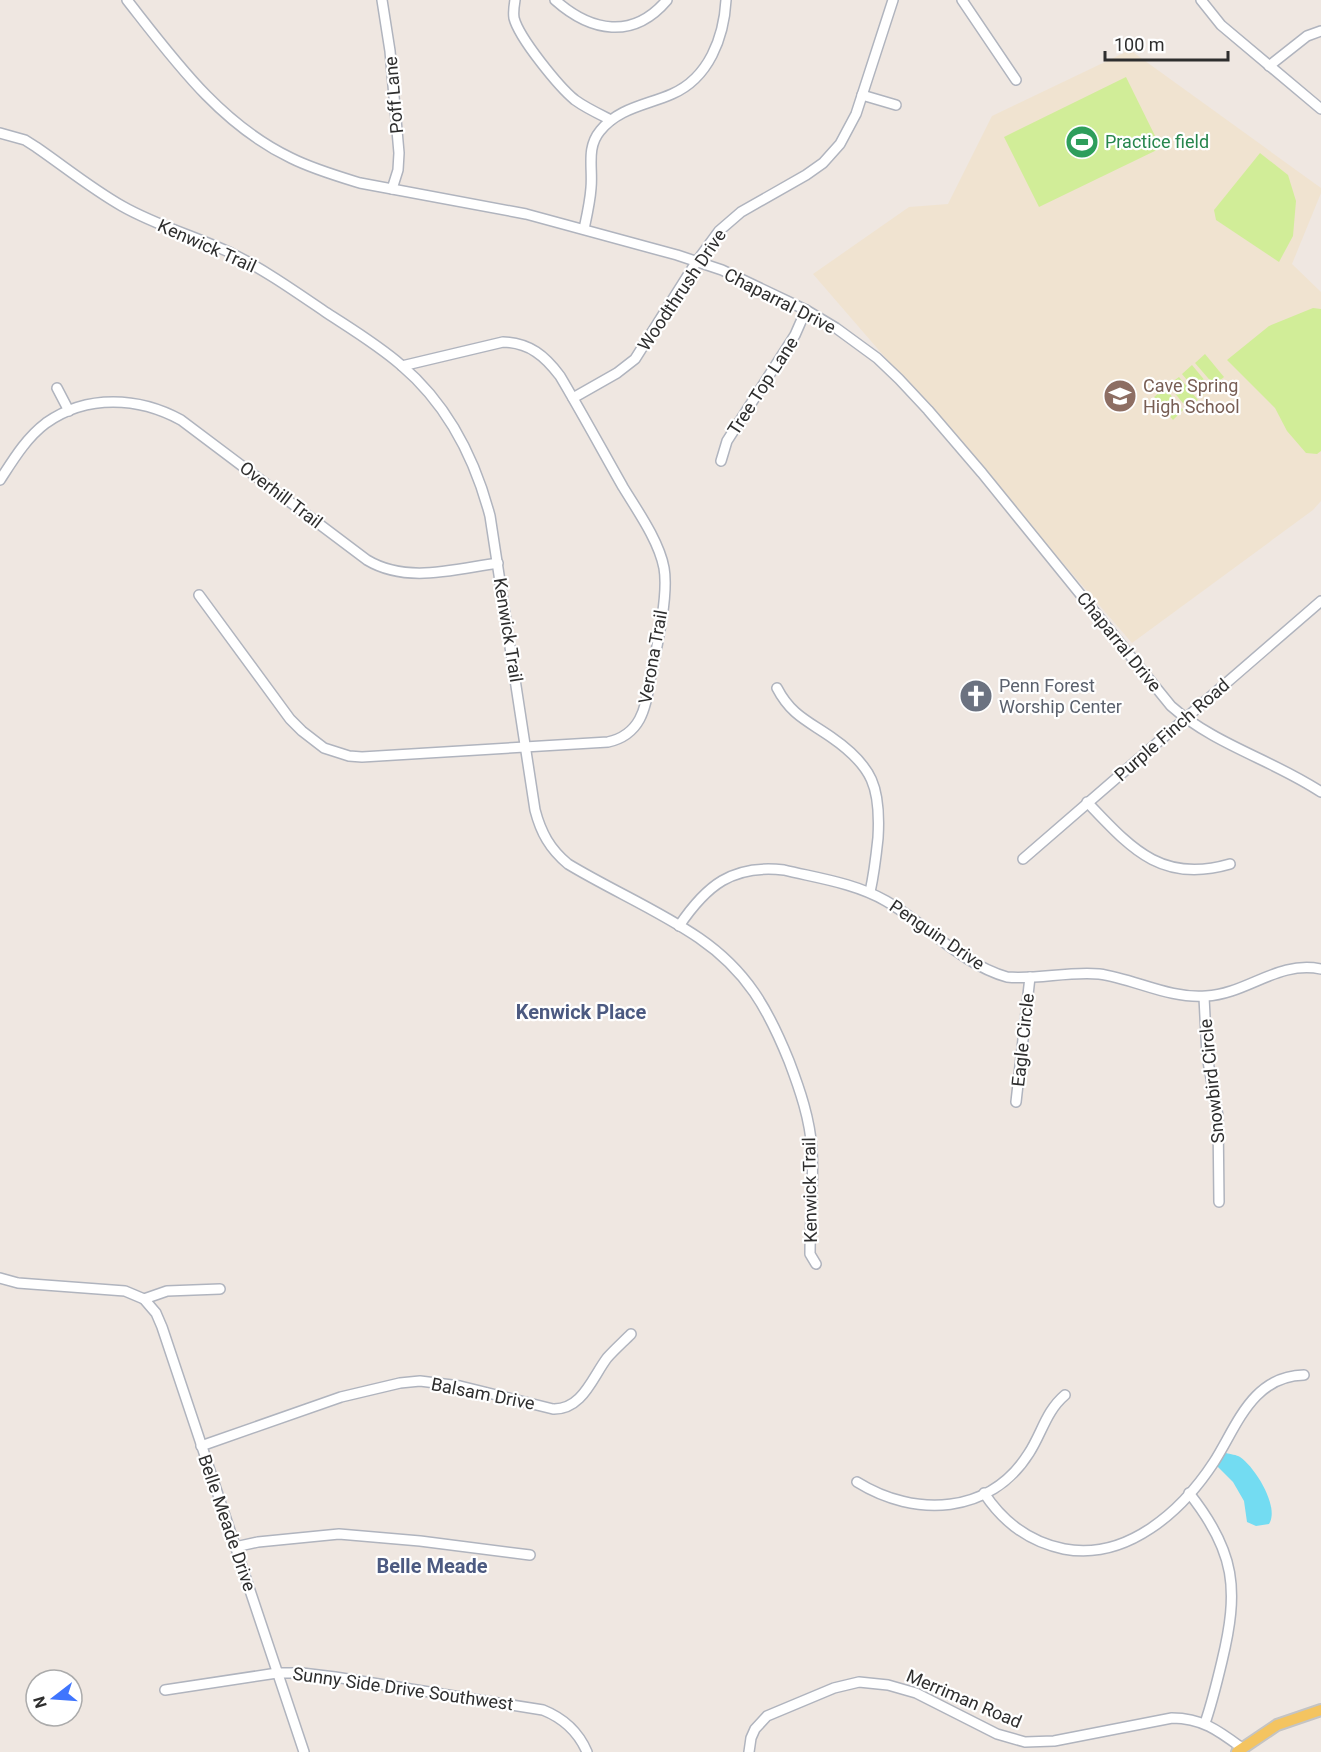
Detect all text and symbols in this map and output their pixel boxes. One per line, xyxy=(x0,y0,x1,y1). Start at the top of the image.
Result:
scale bar xyxy=(1105,24,1228,62)
text: 100 m xyxy=(1114,34,1165,55)
street label: Poff Lane xyxy=(380,56,407,135)
sports icon: Practice field xyxy=(1064,124,1100,160)
place label: Practice field xyxy=(1105,131,1209,152)
street label: Kenwick Trail xyxy=(155,214,260,277)
street label: Woodthrush Drive xyxy=(633,225,730,355)
street label: Chaparral Drive xyxy=(721,263,839,338)
street label: Tree Top Lane xyxy=(723,333,802,439)
place label: Cave Spring High School xyxy=(1143,375,1240,417)
school or university icon: Cave Spring High School xyxy=(1102,378,1138,414)
street label: Overhill Trail xyxy=(236,457,327,533)
street label: Kenwick Trail xyxy=(490,576,527,684)
street label: Chaparral Drive xyxy=(1073,588,1166,696)
street label: Verona Trail xyxy=(634,608,671,706)
street label: Purple Finch Road xyxy=(1110,674,1233,785)
place label: Penn Forest Worship Center xyxy=(999,675,1122,717)
church icon: Penn Forest Worship Center xyxy=(958,678,994,714)
street label: Penguin Drive xyxy=(886,895,989,974)
street label: Eagle Circle xyxy=(1007,992,1038,1088)
district label: Kenwick Place xyxy=(516,1000,647,1024)
street label: Snowbird Circle xyxy=(1195,1018,1228,1144)
street label: Kenwick Trail xyxy=(798,1137,821,1243)
street label: Balsam Drive xyxy=(429,1373,537,1414)
street label: Belle Meade Drive xyxy=(194,1452,261,1594)
district label: Belle Meade xyxy=(377,1554,488,1578)
street label: Sunny Side Drive Southwest xyxy=(291,1663,515,1714)
street label: Merriman Road xyxy=(903,1665,1025,1732)
north arrow xyxy=(24,1668,84,1728)
text: N xyxy=(29,1694,51,1710)

